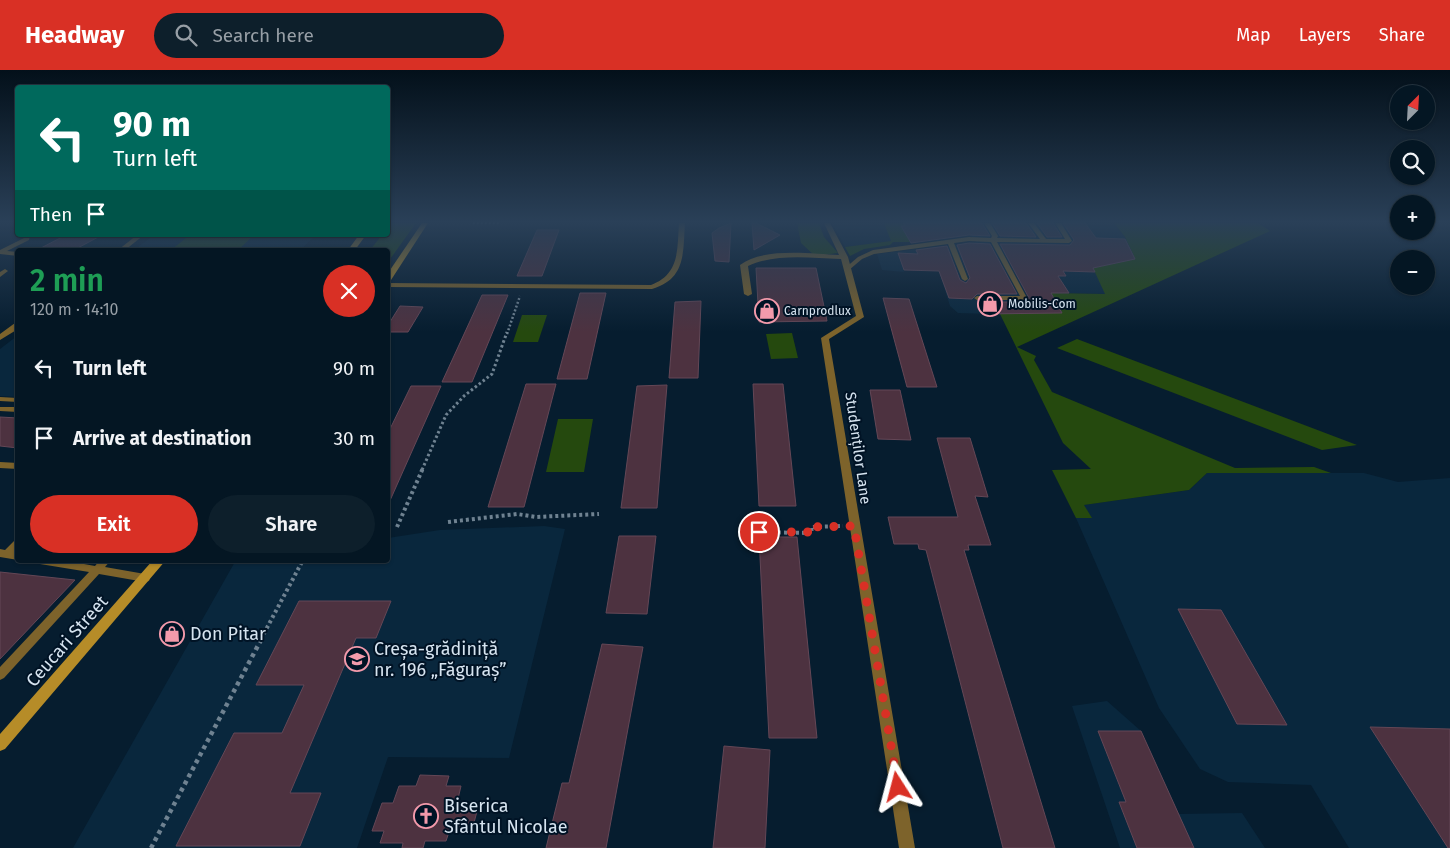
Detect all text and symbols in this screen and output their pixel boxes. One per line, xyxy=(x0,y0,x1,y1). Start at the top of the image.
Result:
search box xyxy=(154,13,504,58)
text: Headway xyxy=(25,21,124,49)
icon: search xyxy=(172,21,200,49)
text: Search here xyxy=(212,24,314,47)
text: Map xyxy=(1236,24,1271,46)
text: Layers xyxy=(1299,24,1351,46)
text: Share xyxy=(1379,24,1425,46)
north arrow xyxy=(1390,85,1435,130)
map controls xyxy=(1390,85,1435,295)
text: 90 m xyxy=(113,103,191,145)
icon: left xyxy=(30,105,95,170)
button: search xyxy=(1390,140,1435,185)
text: Turn left xyxy=(113,145,197,172)
button: + xyxy=(1390,195,1435,240)
icon: arrive xyxy=(82,200,110,228)
text: Then xyxy=(30,203,72,226)
button: − xyxy=(1390,250,1435,295)
text: 2 min xyxy=(30,263,104,299)
button: close xyxy=(323,265,375,317)
shop icon: Mobilis-Com xyxy=(977,291,1003,317)
place label: Mobilis-Com xyxy=(1008,297,1076,311)
shop icon: Carnprodlux xyxy=(754,298,780,324)
text: 120 m · 14:10 xyxy=(30,300,119,319)
place label: Carnprodlux xyxy=(784,304,851,318)
icon: left xyxy=(30,354,58,382)
text: Turn left xyxy=(73,357,147,380)
text: 90 m xyxy=(333,357,375,380)
street label: Studenților Lane xyxy=(840,391,875,505)
icon: arrive xyxy=(30,424,58,452)
text: Arrive at destination xyxy=(73,427,252,450)
text: 30 m xyxy=(334,427,375,450)
button: Exit xyxy=(30,495,198,553)
button: Share xyxy=(208,495,375,553)
pin xyxy=(738,511,780,553)
icon: arrive xyxy=(745,518,773,546)
street label: Ceucari Street xyxy=(21,590,113,691)
shop icon: Don Pitar xyxy=(159,621,185,647)
place label: Don Pitar xyxy=(190,623,266,645)
place label: Creșa-grădiniță nr. 196 „Făguraș” xyxy=(374,638,506,682)
school or university icon: Creșa-grădiniță nr. 196 „Făguraș” xyxy=(344,646,370,672)
position arrow xyxy=(871,760,923,812)
place label: Biserica Sfântul Nicolae xyxy=(444,795,568,838)
church icon: Biserica Sfântul Nicolae xyxy=(413,803,439,829)

